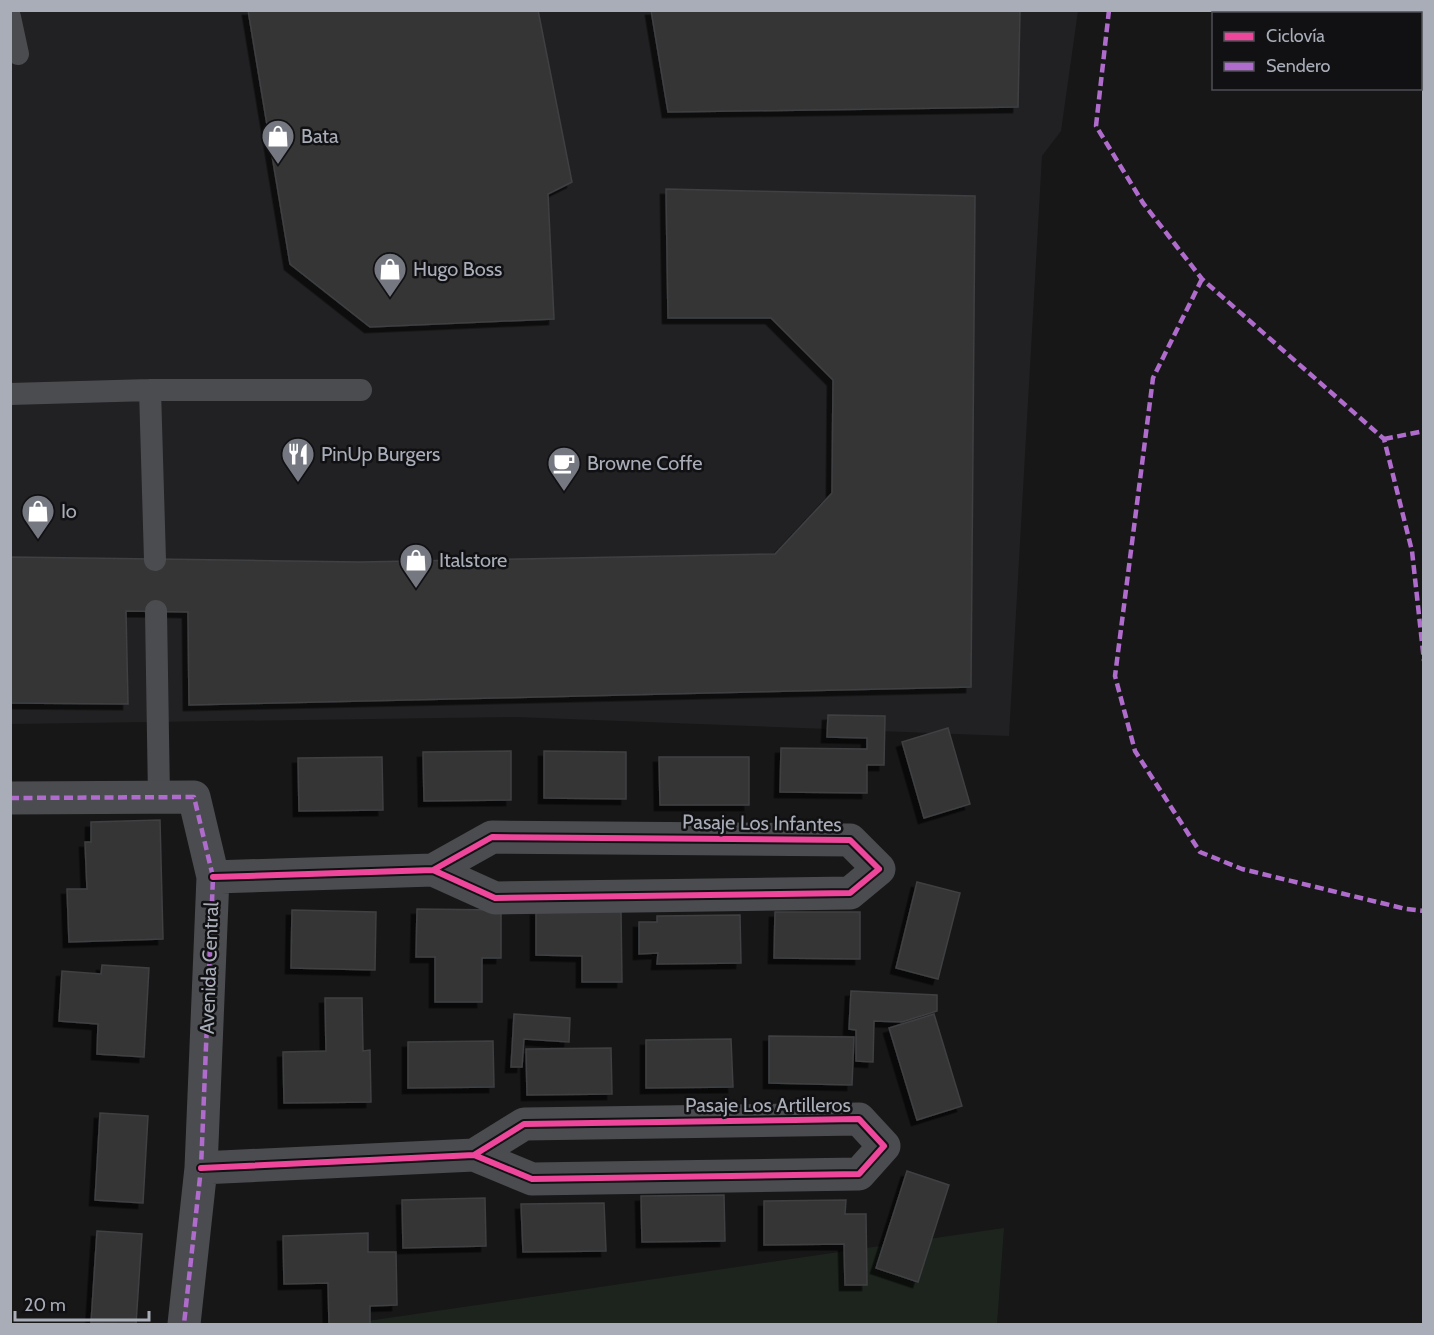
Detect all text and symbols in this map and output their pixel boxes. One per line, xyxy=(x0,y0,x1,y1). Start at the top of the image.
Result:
legend xyxy=(1212,12,1422,90)
text: Ciclovía xyxy=(1266,25,1325,47)
text: Sendero xyxy=(1266,55,1330,77)
shop icon: Bata xyxy=(260,118,296,165)
place label: Bata xyxy=(301,124,339,148)
shop icon: Hugo Boss xyxy=(372,251,408,298)
place label: Hugo Boss xyxy=(413,257,502,281)
restaurant icon: PinUp Burgers xyxy=(280,436,316,483)
place label: PinUp Burgers xyxy=(321,442,440,466)
cafe icon: Browne Coffe xyxy=(546,445,582,492)
place label: Browne Coffe xyxy=(587,451,702,475)
shop icon: Io xyxy=(20,493,56,540)
place label: Io xyxy=(61,499,77,523)
shop icon: Italstore xyxy=(398,542,434,589)
place label: Italstore xyxy=(439,548,507,572)
street label: Pasaje Los Infantes xyxy=(682,810,842,836)
street label: Avenida Central xyxy=(195,901,223,1035)
street label: Pasaje Los Artilleros xyxy=(685,1093,851,1117)
scale bar xyxy=(15,1284,148,1322)
text: 20 m xyxy=(24,1294,66,1316)

